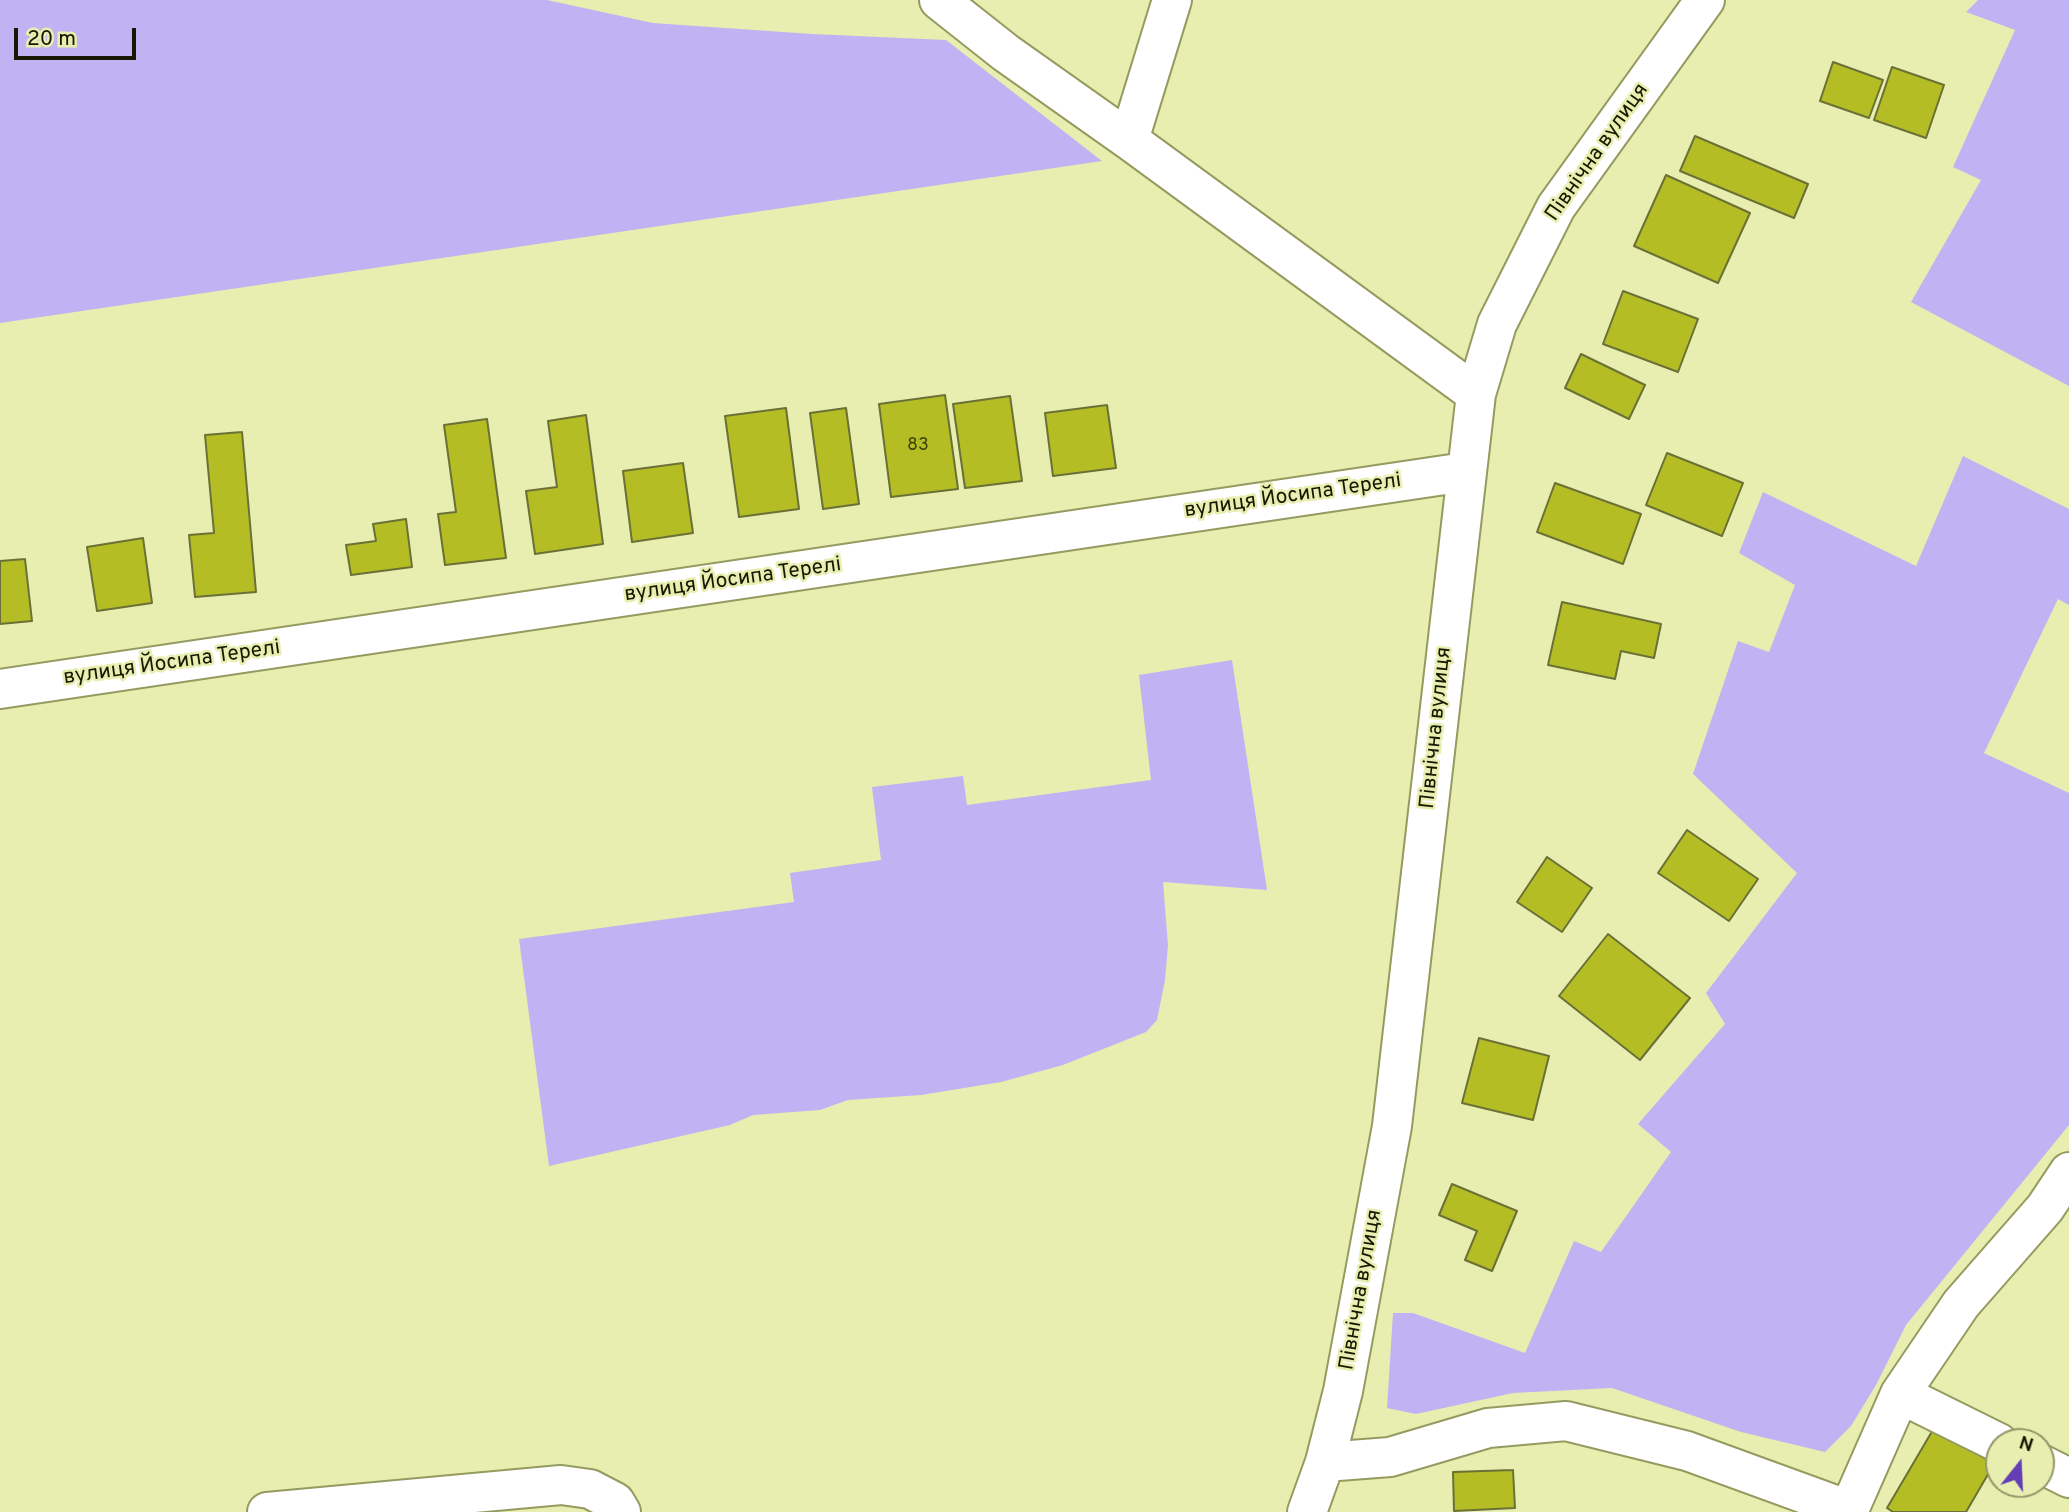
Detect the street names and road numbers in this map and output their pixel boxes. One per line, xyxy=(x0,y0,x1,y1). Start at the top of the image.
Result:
street label: Північна вулиця xyxy=(1541,79,1655,227)
street label: вулиця Йосипа Терелі xyxy=(1183,469,1403,525)
street label: вулиця Йосипа Терелі xyxy=(623,553,843,609)
street label: вулиця Йосипа Терелі xyxy=(62,636,282,692)
street label: Північна вулиця xyxy=(1416,646,1458,810)
street label: Північна вулиця xyxy=(1335,1208,1389,1372)

